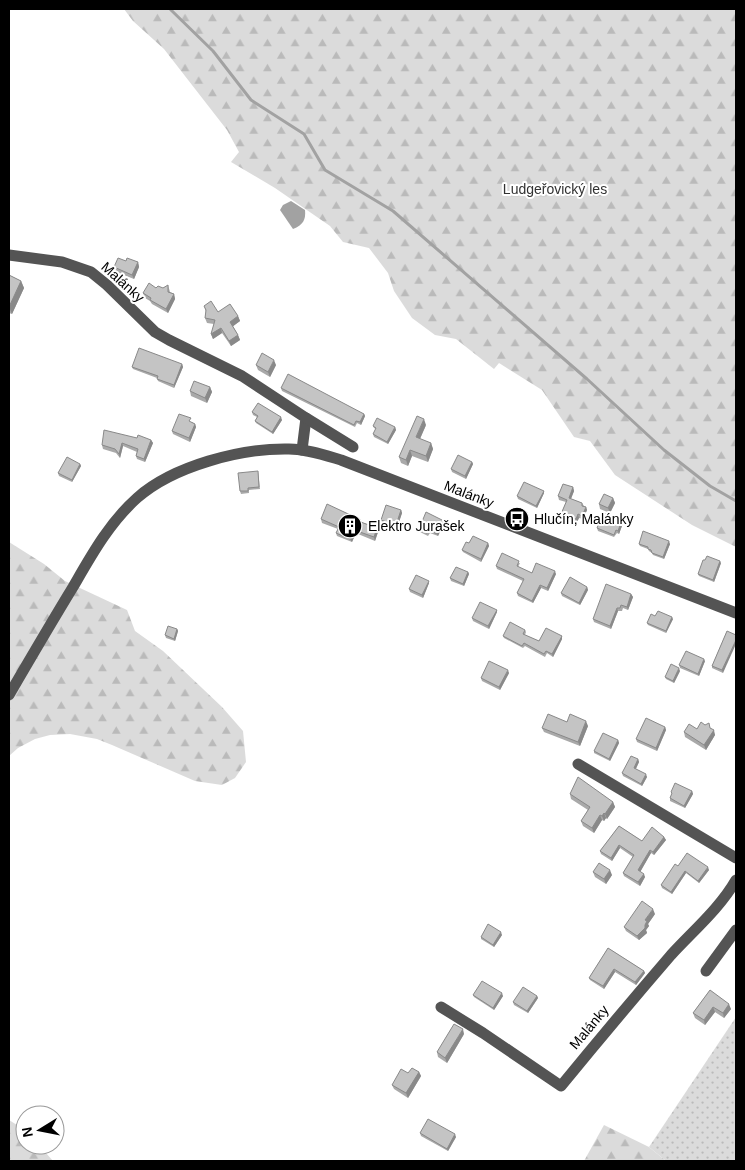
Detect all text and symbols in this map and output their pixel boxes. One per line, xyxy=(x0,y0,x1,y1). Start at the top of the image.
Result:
park label: Ludgeřovický les xyxy=(503,181,607,197)
street label: Malánky xyxy=(98,259,148,305)
street label: Malánky xyxy=(442,477,496,511)
bus stop icon: Hlučín, Malánky xyxy=(504,506,530,532)
place label: Hlučín, Malánky xyxy=(534,511,634,527)
building icon: Elektro Jurašek xyxy=(337,513,363,539)
place label: Elektro Jurašek xyxy=(368,518,465,534)
street label: Malánky xyxy=(566,1002,612,1052)
north arrow xyxy=(15,1105,65,1155)
text: N xyxy=(18,1126,36,1139)

